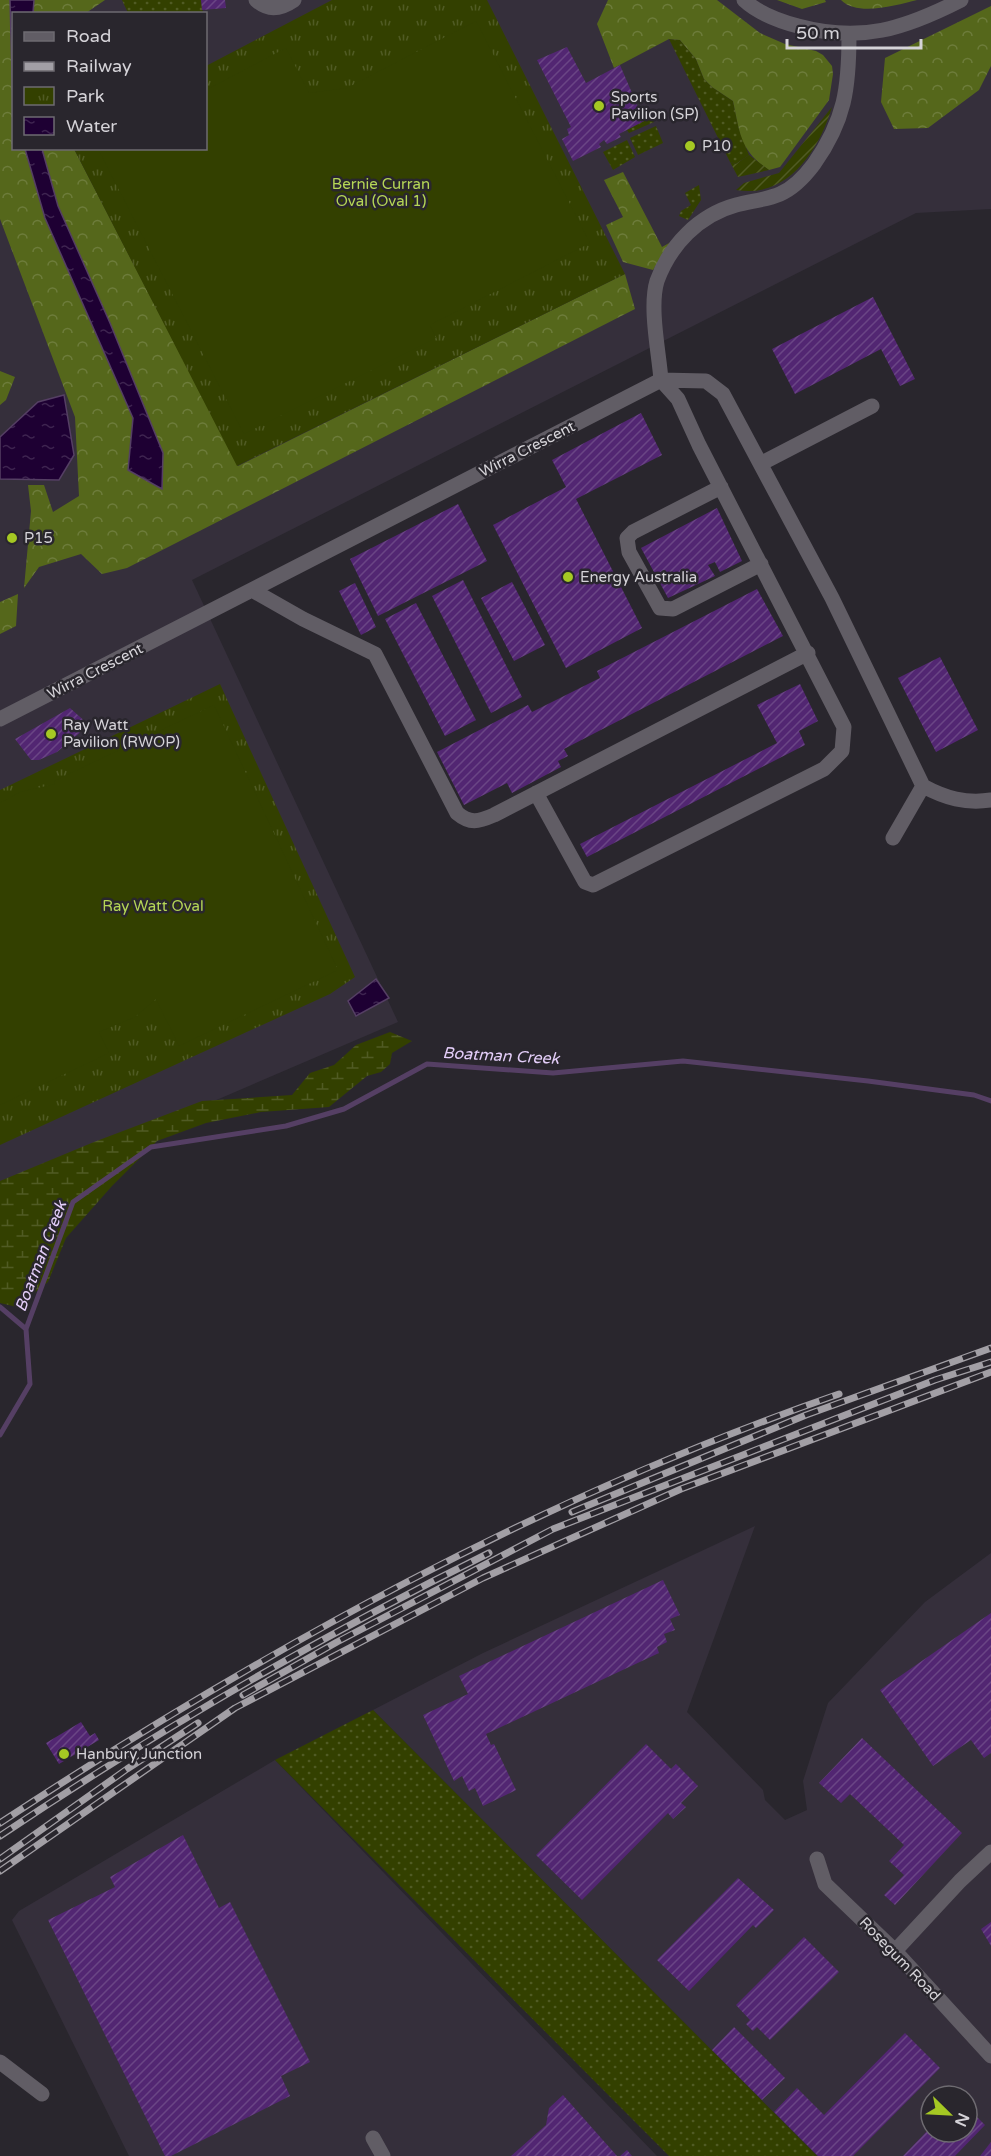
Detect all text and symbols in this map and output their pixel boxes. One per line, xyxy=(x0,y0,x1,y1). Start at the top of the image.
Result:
legend xyxy=(12,12,207,150)
scale bar xyxy=(787,12,920,50)
text: 50 m xyxy=(796,22,840,44)
text: Road xyxy=(66,25,111,47)
text: Railway xyxy=(66,55,132,77)
text: Park xyxy=(66,85,105,107)
place label: Sports Pavilion (SP) xyxy=(611,88,699,123)
marker: Sports Pavilion (SP) xyxy=(592,99,606,113)
text: Water xyxy=(66,115,117,137)
place label: P10 xyxy=(702,137,731,155)
marker: P10 xyxy=(683,139,697,153)
park label: Bernie Curran Oval (Oval 1) xyxy=(332,175,430,210)
street label: Wirra Crescent xyxy=(476,417,578,481)
place label: P15 xyxy=(24,529,53,547)
marker: P15 xyxy=(5,531,19,545)
place label: Energy Australia xyxy=(580,568,697,586)
marker: Energy Australia xyxy=(561,570,575,584)
street label: Wirra Crescent xyxy=(44,639,146,703)
place label: Ray Watt Pavilion (RWOP) xyxy=(63,716,180,751)
marker: Ray Watt Pavilion (RWOP) xyxy=(44,727,58,741)
park label: Ray Watt Oval xyxy=(102,897,204,915)
water label: Boatman Creek xyxy=(442,1043,561,1069)
water label: Boatman Creek xyxy=(11,1197,72,1315)
place label: Hanbury Junction xyxy=(76,1745,202,1763)
marker: Hanbury Junction xyxy=(57,1747,71,1761)
street label: Rosegum Road xyxy=(856,1913,944,2005)
north arrow xyxy=(919,2084,979,2144)
text: N xyxy=(950,2110,974,2130)

